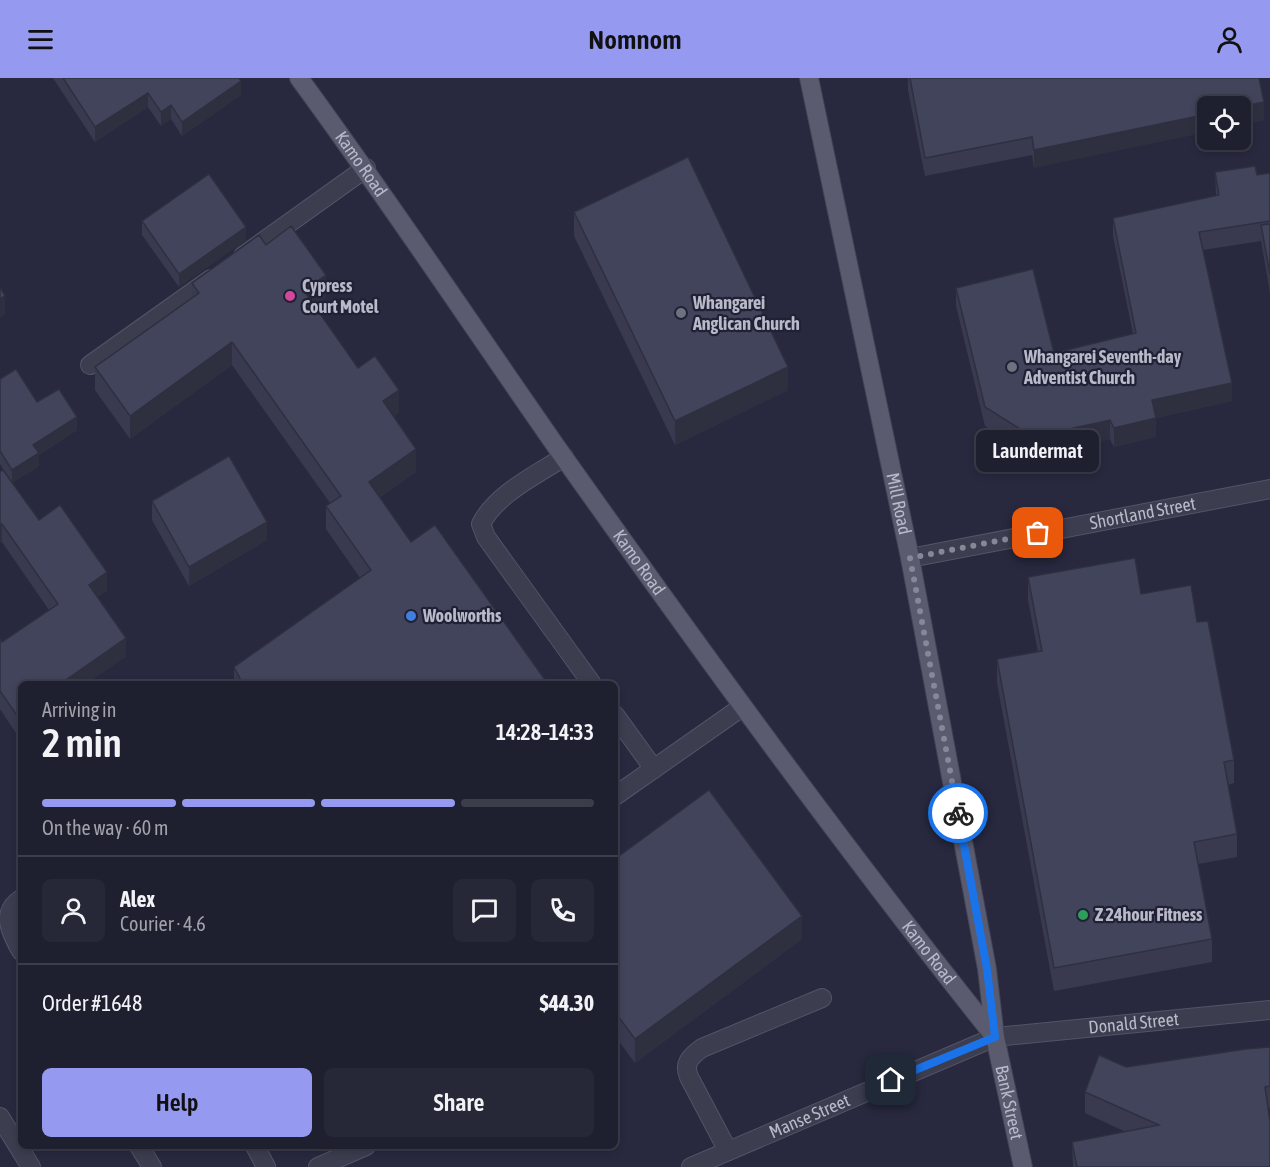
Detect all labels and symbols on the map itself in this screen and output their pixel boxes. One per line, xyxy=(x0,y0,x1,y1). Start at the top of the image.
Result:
street label: Kamo Road xyxy=(331,127,392,200)
place label: Cypress Court Motel xyxy=(302,275,379,317)
marker: Cypress Court Motel xyxy=(283,289,297,303)
place label: Whangarei Anglican Church xyxy=(692,292,800,334)
marker: Whangarei Anglican Church xyxy=(674,306,688,320)
place label: Whangarei Seventh-day Adventist Church xyxy=(1023,346,1182,388)
marker: Whangarei Seventh-day Adventist Church xyxy=(1005,360,1019,374)
callout: Laundermat xyxy=(976,431,1100,473)
street label: Mill Road xyxy=(882,471,916,536)
street label: Shortland Street xyxy=(1088,492,1197,533)
pin xyxy=(1012,507,1063,558)
street label: Kamo Road xyxy=(609,526,670,599)
place label: Woolworths xyxy=(422,605,502,626)
marker: Woolworths xyxy=(404,609,418,623)
courier xyxy=(928,783,988,843)
place label: Z 24hour Fitness xyxy=(1095,904,1203,925)
marker: Z 24hour Fitness xyxy=(1076,908,1090,922)
street label: Kamo Road xyxy=(898,916,960,989)
street label: Donald Street xyxy=(1087,1008,1180,1038)
pin xyxy=(865,1054,916,1105)
street label: Bank Street xyxy=(991,1063,1028,1141)
street label: Manse Street xyxy=(766,1089,853,1142)

